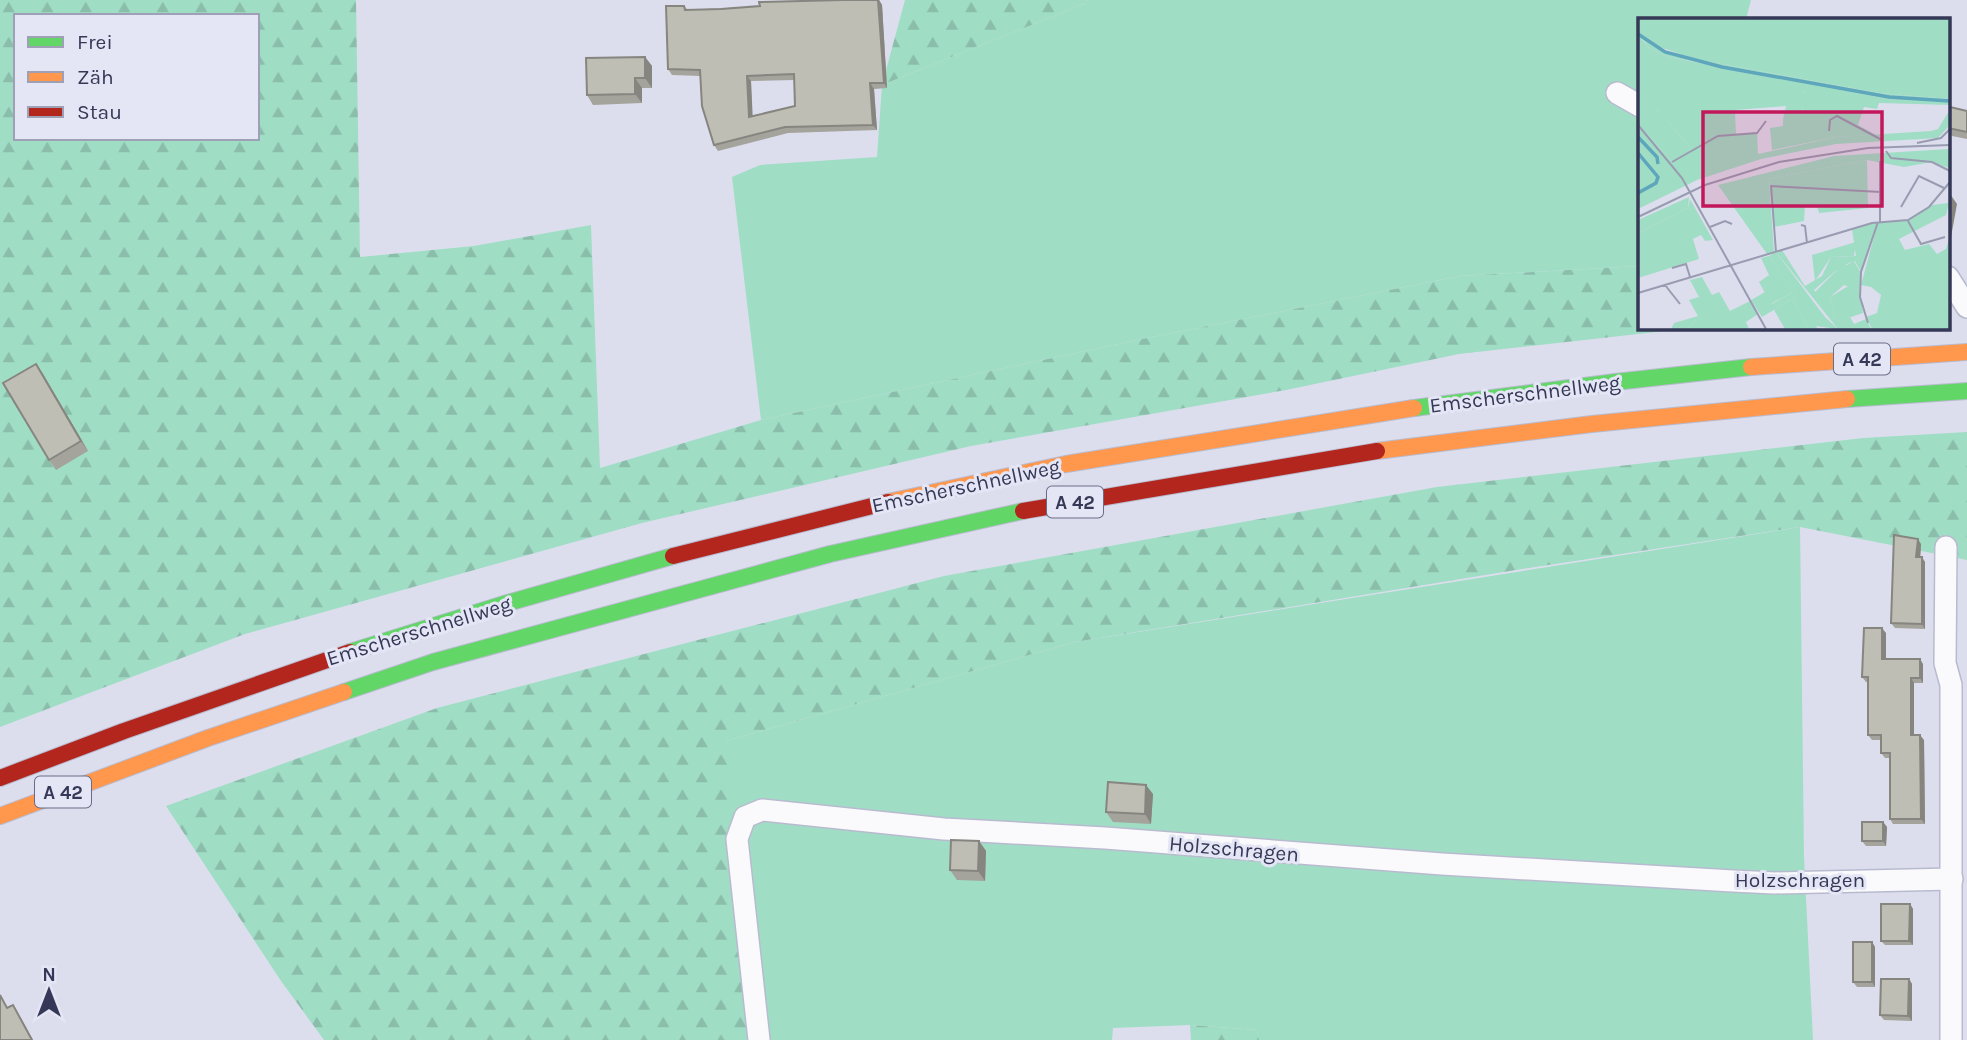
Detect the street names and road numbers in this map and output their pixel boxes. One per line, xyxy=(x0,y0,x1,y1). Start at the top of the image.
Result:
road number: A 42 xyxy=(1834,344,1890,374)
street label: Emscherschnellweg xyxy=(1428,370,1622,418)
street label: Emscherschnellweg xyxy=(870,454,1063,518)
road number: A 42 xyxy=(1047,486,1103,517)
street label: Emscherschnellweg xyxy=(324,591,514,671)
road number: A 42 xyxy=(35,776,91,807)
street label: Holzschragen xyxy=(1168,831,1300,867)
street label: Holzschragen xyxy=(1735,868,1865,892)

